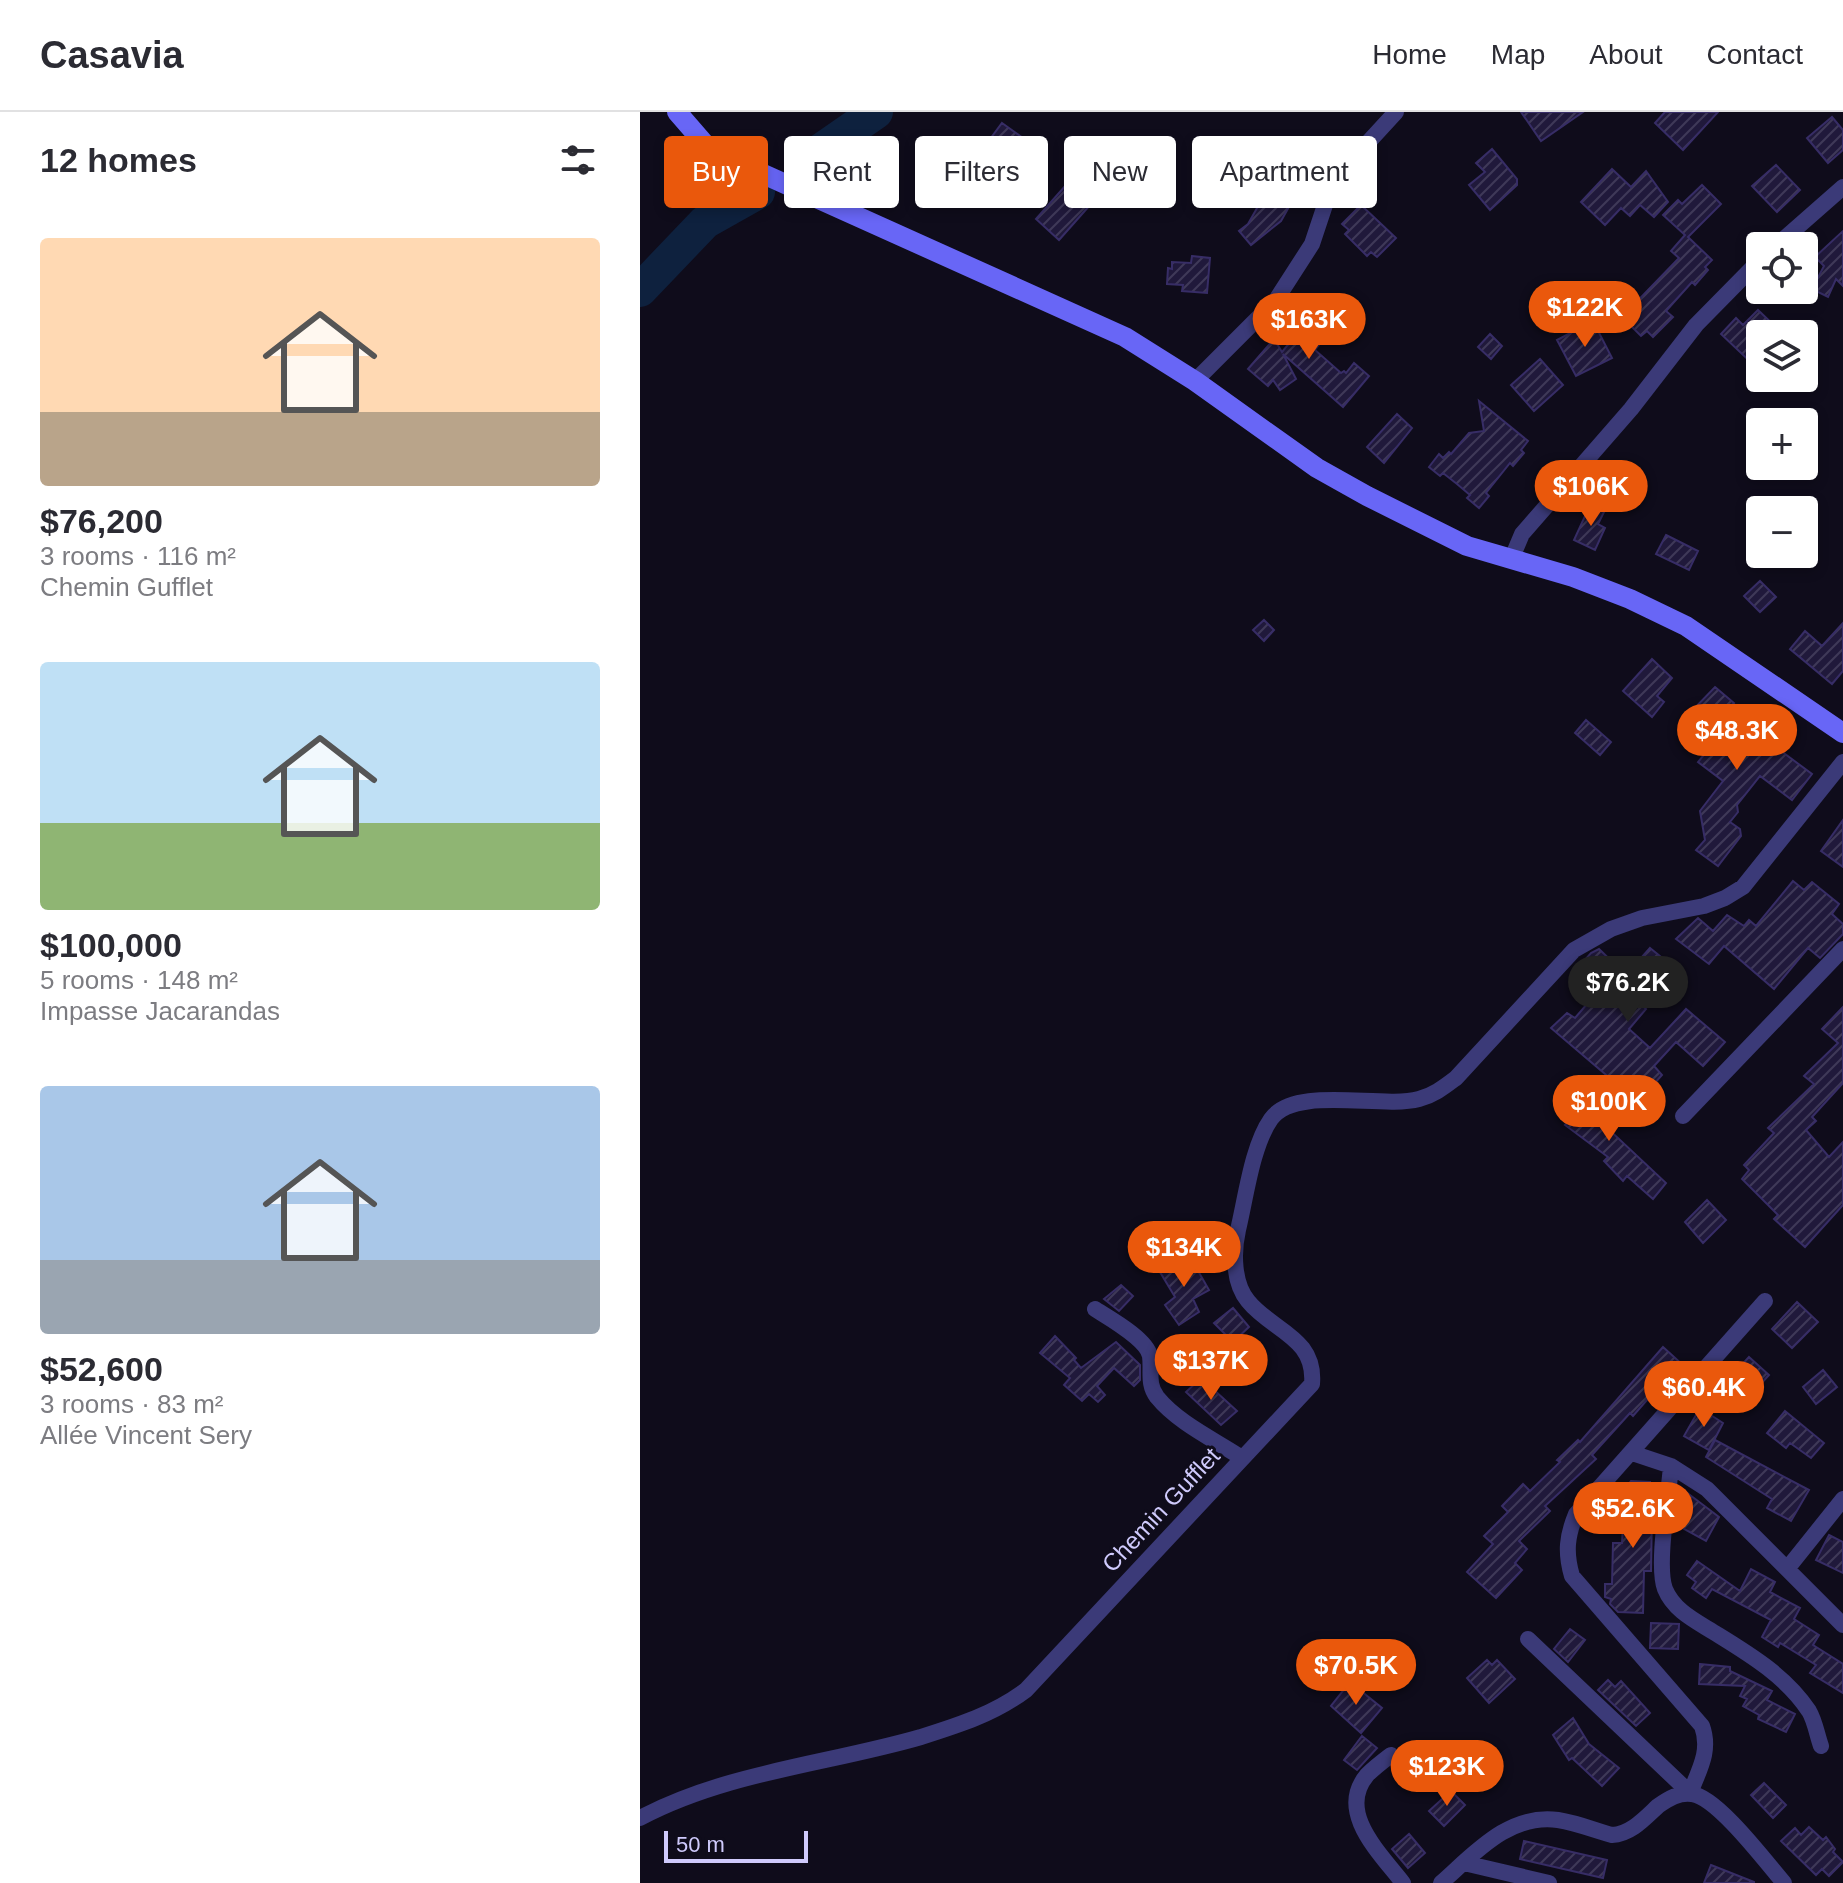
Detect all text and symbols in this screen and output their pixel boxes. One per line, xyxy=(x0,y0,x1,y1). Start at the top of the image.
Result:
text: Casavia xyxy=(40,34,184,76)
text: Home xyxy=(1372,39,1447,70)
text: Map xyxy=(1491,39,1545,70)
text: About xyxy=(1589,39,1663,70)
text: Contact xyxy=(1707,39,1803,70)
chip: Buy xyxy=(664,136,768,208)
chip: Rent xyxy=(784,136,899,208)
chip: Filters xyxy=(915,136,1048,208)
chip: New xyxy=(1064,136,1176,208)
chip: Apartment xyxy=(1192,136,1377,208)
icon: filters xyxy=(556,138,600,182)
text: 12 homes xyxy=(40,141,197,179)
map controls xyxy=(1746,232,1818,568)
button: locate xyxy=(1746,232,1818,304)
pin: $122K xyxy=(1529,281,1641,349)
icon: home xyxy=(248,290,392,434)
text: $122K xyxy=(1547,292,1623,322)
pin: $163K xyxy=(1253,293,1365,361)
text: $163K xyxy=(1271,304,1347,334)
button: layers xyxy=(1746,320,1818,392)
button: + xyxy=(1746,408,1818,480)
pin: $106K xyxy=(1535,460,1647,528)
text: $106K xyxy=(1553,471,1629,501)
button: − xyxy=(1746,496,1818,568)
text: $76,200 xyxy=(40,502,163,540)
text: 3 rooms · 116 m² xyxy=(40,541,236,571)
text: Chemin Gufflet xyxy=(40,572,213,602)
pin: $48.3K xyxy=(1672,704,1802,772)
icon: home xyxy=(248,714,392,858)
text: $48.3K xyxy=(1695,715,1779,745)
text: $100,000 xyxy=(40,926,182,964)
pin: $76.2K xyxy=(1563,956,1693,1024)
text: 5 rooms · 148 m² xyxy=(40,965,238,995)
text: $76.2K xyxy=(1586,967,1670,997)
text: Impasse Jacarandas xyxy=(40,996,280,1026)
pin: $100K xyxy=(1553,1075,1665,1143)
text: $100K xyxy=(1571,1086,1647,1116)
icon: home xyxy=(248,1138,392,1282)
pin: $134K xyxy=(1128,1221,1240,1289)
text: $134K xyxy=(1146,1232,1222,1262)
pin: $137K xyxy=(1155,1334,1267,1402)
text: $137K xyxy=(1173,1345,1249,1375)
text: $52,600 xyxy=(40,1350,163,1388)
pin: $60.4K xyxy=(1639,1361,1769,1429)
text: $60.4K xyxy=(1662,1372,1746,1402)
text: 3 rooms · 83 m² xyxy=(40,1389,224,1419)
text: Allée Vincent Sery xyxy=(40,1420,252,1450)
street label: Chemin Gufflet xyxy=(1096,1442,1225,1577)
pin: $52.6K xyxy=(1568,1482,1698,1550)
text: $52.6K xyxy=(1591,1493,1675,1523)
pin: $70.5K xyxy=(1291,1639,1421,1707)
text: $70.5K xyxy=(1314,1650,1398,1680)
pin: $123K xyxy=(1391,1740,1503,1808)
text: $123K xyxy=(1409,1751,1485,1781)
scale bar xyxy=(664,1827,808,1863)
text: 50 m xyxy=(676,1832,725,1857)

